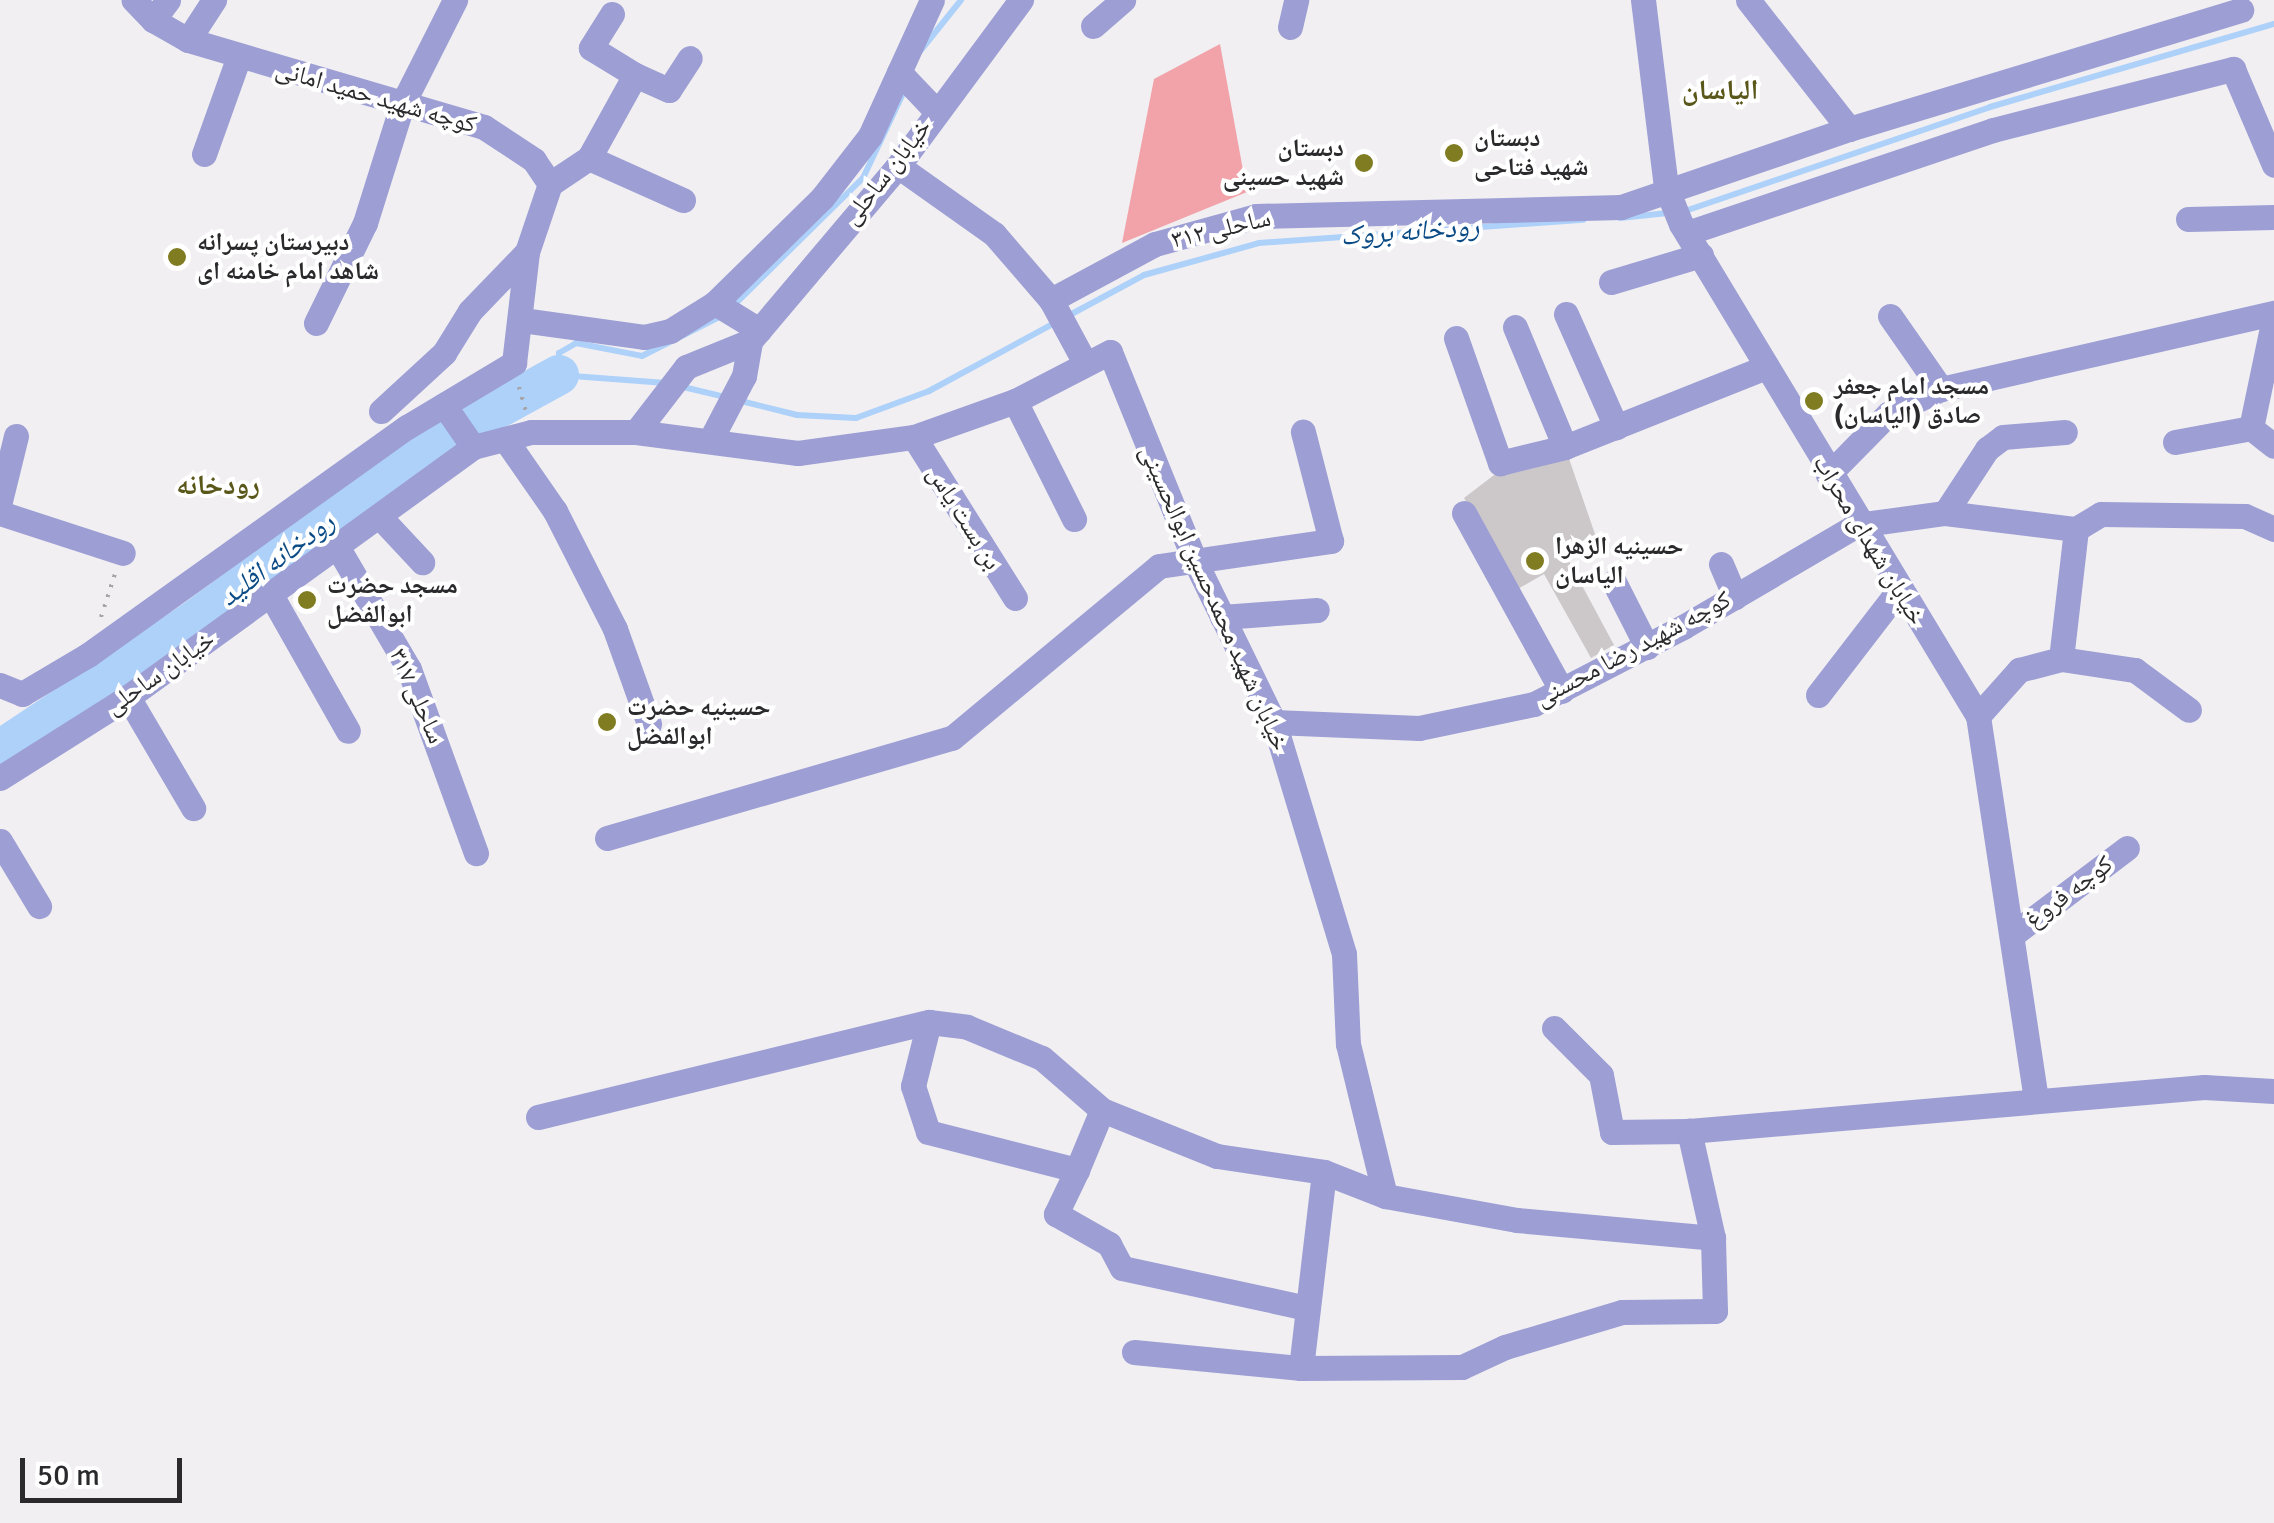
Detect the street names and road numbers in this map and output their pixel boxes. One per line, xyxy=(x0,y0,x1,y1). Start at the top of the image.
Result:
street label: کوچه شهید حمید امانی xyxy=(272,54,480,140)
street label: خیابان ساحلی xyxy=(836,113,938,231)
street label: ساحلی ۳۱۲ xyxy=(1168,203,1274,255)
street label: خیابان شهید محمدحسین ابوالحسینی xyxy=(1133,441,1295,755)
street label: خیابان شهدای محراب xyxy=(1807,450,1931,630)
street label: بن بست یاس xyxy=(920,461,1008,575)
street label: کوچه شهید رضا محسنی xyxy=(1530,585,1736,713)
street label: خیابان ساحلی xyxy=(100,624,220,722)
street label: ساحلی ۳۱۷ xyxy=(383,644,451,748)
street label: کوچه فروغ xyxy=(2019,849,2119,935)

